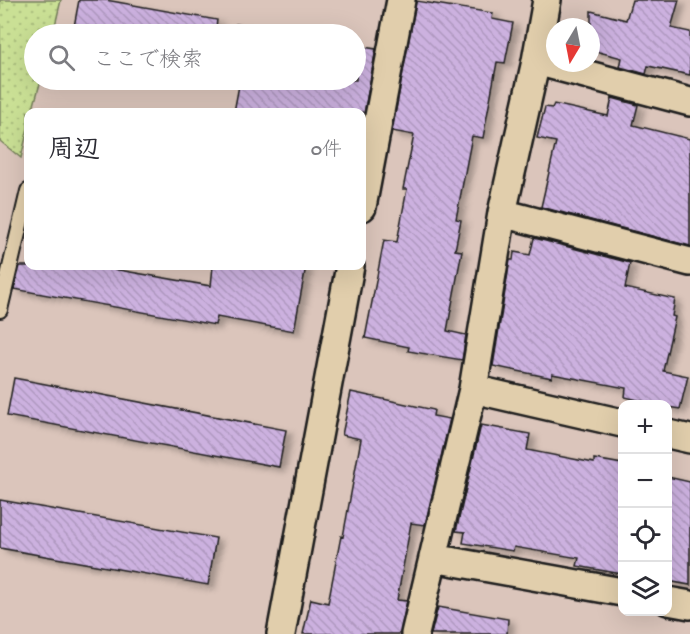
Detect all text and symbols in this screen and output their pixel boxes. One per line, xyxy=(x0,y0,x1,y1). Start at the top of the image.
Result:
north arrow xyxy=(546,18,600,72)
search box xyxy=(24,24,366,90)
icon: search xyxy=(45,41,78,74)
text: ここで検索 xyxy=(93,49,203,75)
text: 周辺 xyxy=(48,137,100,168)
text: 0件 xyxy=(311,140,342,163)
map controls xyxy=(618,400,672,616)
button: + xyxy=(618,400,672,454)
button: − xyxy=(618,454,672,508)
button: locate xyxy=(618,508,672,562)
button: layers xyxy=(618,562,672,616)

